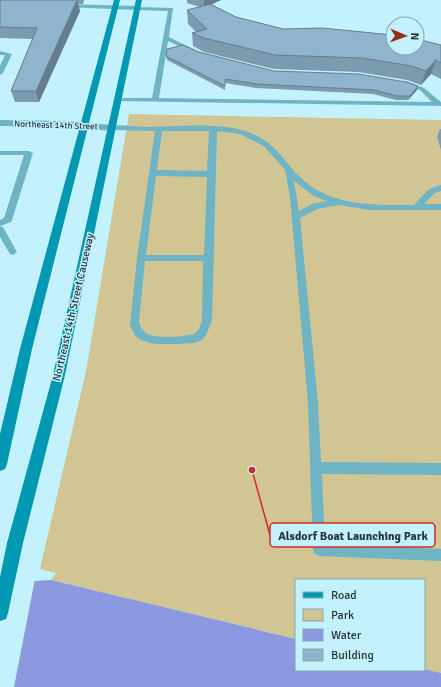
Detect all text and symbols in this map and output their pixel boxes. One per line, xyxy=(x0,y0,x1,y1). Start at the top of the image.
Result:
north arrow xyxy=(385,16,425,56)
text: N xyxy=(408,32,421,40)
street label: Northeast 14th Street xyxy=(14,119,98,132)
street label: Northeast 14th Street Causeway xyxy=(50,231,97,382)
callout: Alsdorf Boat Launching Park xyxy=(270,523,435,547)
text: Alsdorf Boat Launching Park xyxy=(278,529,428,544)
legend xyxy=(295,579,425,671)
text: Road xyxy=(331,588,357,603)
text: Park xyxy=(331,608,354,623)
text: Water xyxy=(331,628,362,643)
text: Building xyxy=(331,648,374,663)

